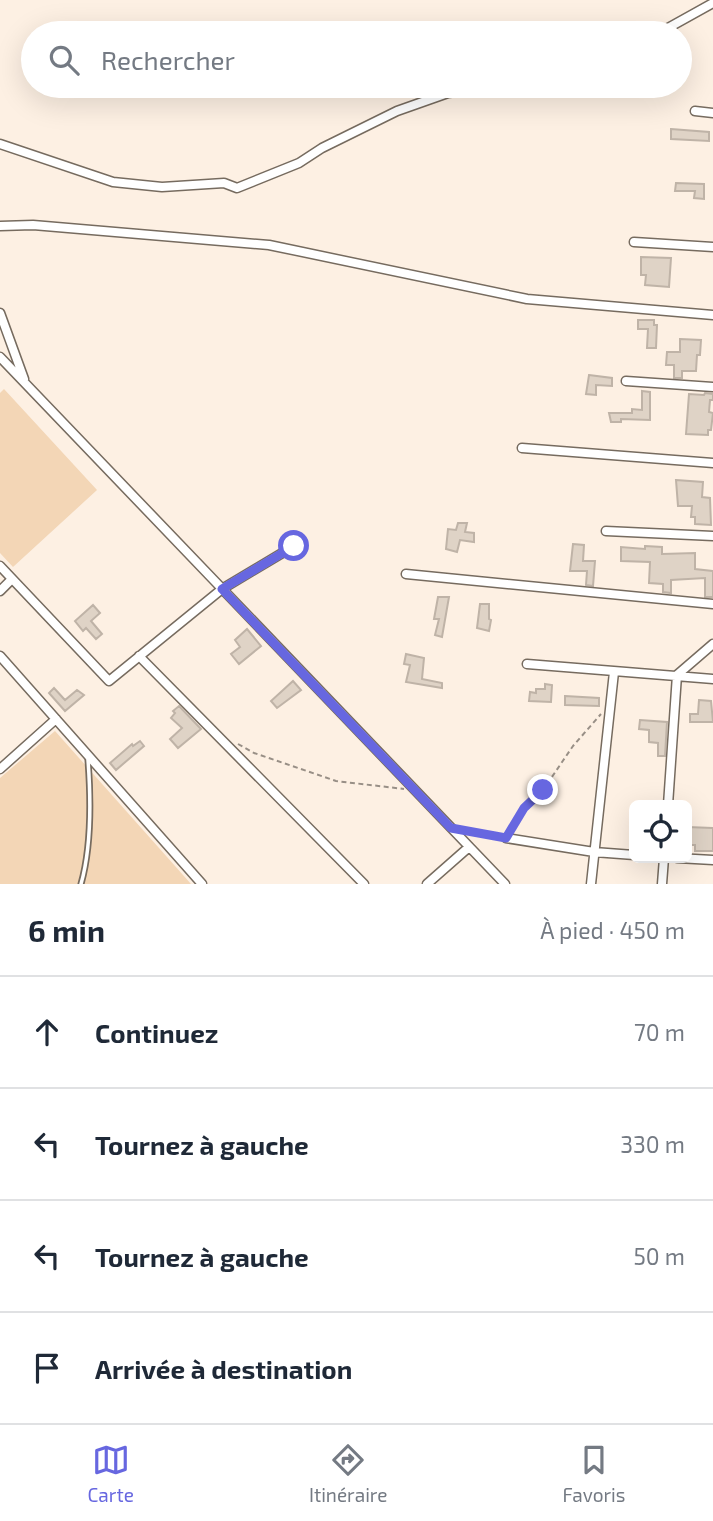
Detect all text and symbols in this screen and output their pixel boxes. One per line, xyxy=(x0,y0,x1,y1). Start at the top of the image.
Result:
search box xyxy=(21,21,692,98)
icon: search xyxy=(45,41,83,79)
text: Rechercher xyxy=(101,44,235,75)
route start xyxy=(278,530,309,561)
route end xyxy=(527,774,558,805)
map controls xyxy=(629,800,692,863)
button: locate xyxy=(629,800,692,863)
text: 6 min xyxy=(28,912,105,948)
text: À pied · 450 m xyxy=(540,916,685,944)
icon: ahead xyxy=(28,1013,66,1051)
text: Continuez xyxy=(95,1017,218,1048)
text: 70 m xyxy=(634,1018,685,1046)
icon: left xyxy=(28,1125,66,1163)
text: Tournez à gauche xyxy=(95,1129,309,1160)
text: 330 m xyxy=(620,1130,685,1158)
icon: left xyxy=(28,1237,66,1275)
text: Tournez à gauche xyxy=(95,1241,309,1272)
text: 50 m xyxy=(634,1242,685,1270)
icon: arrive xyxy=(28,1349,66,1387)
text: Arrivée à destination xyxy=(95,1353,352,1384)
tab: Carte xyxy=(88,1441,134,1506)
tab: Itinéraire xyxy=(309,1441,387,1506)
tab: Favoris xyxy=(563,1441,625,1506)

